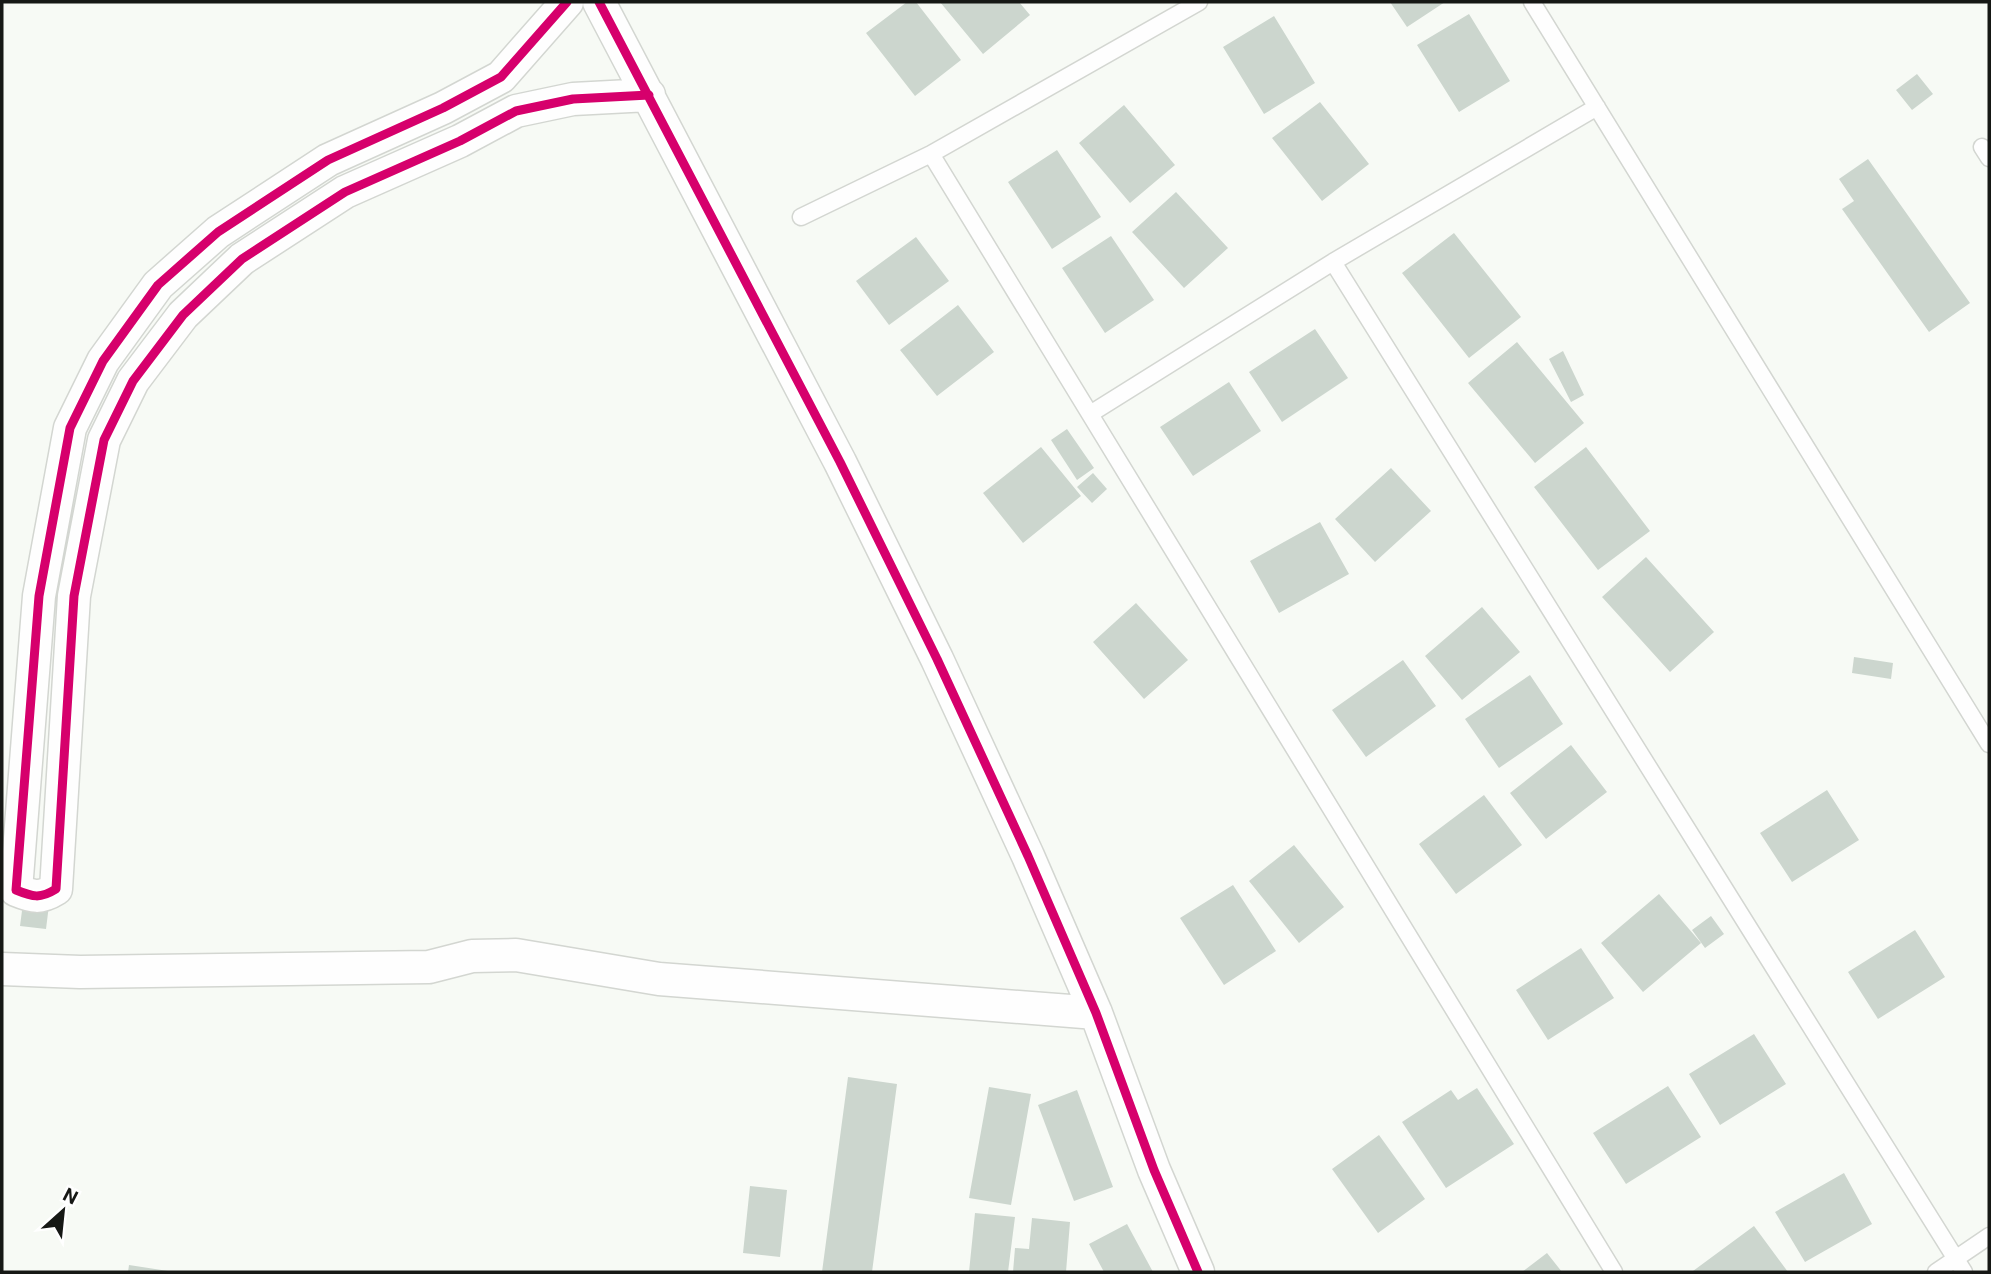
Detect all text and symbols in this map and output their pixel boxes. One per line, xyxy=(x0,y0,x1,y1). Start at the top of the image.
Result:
north arrow xyxy=(28,1176,98,1246)
text: N xyxy=(59,1183,82,1210)

